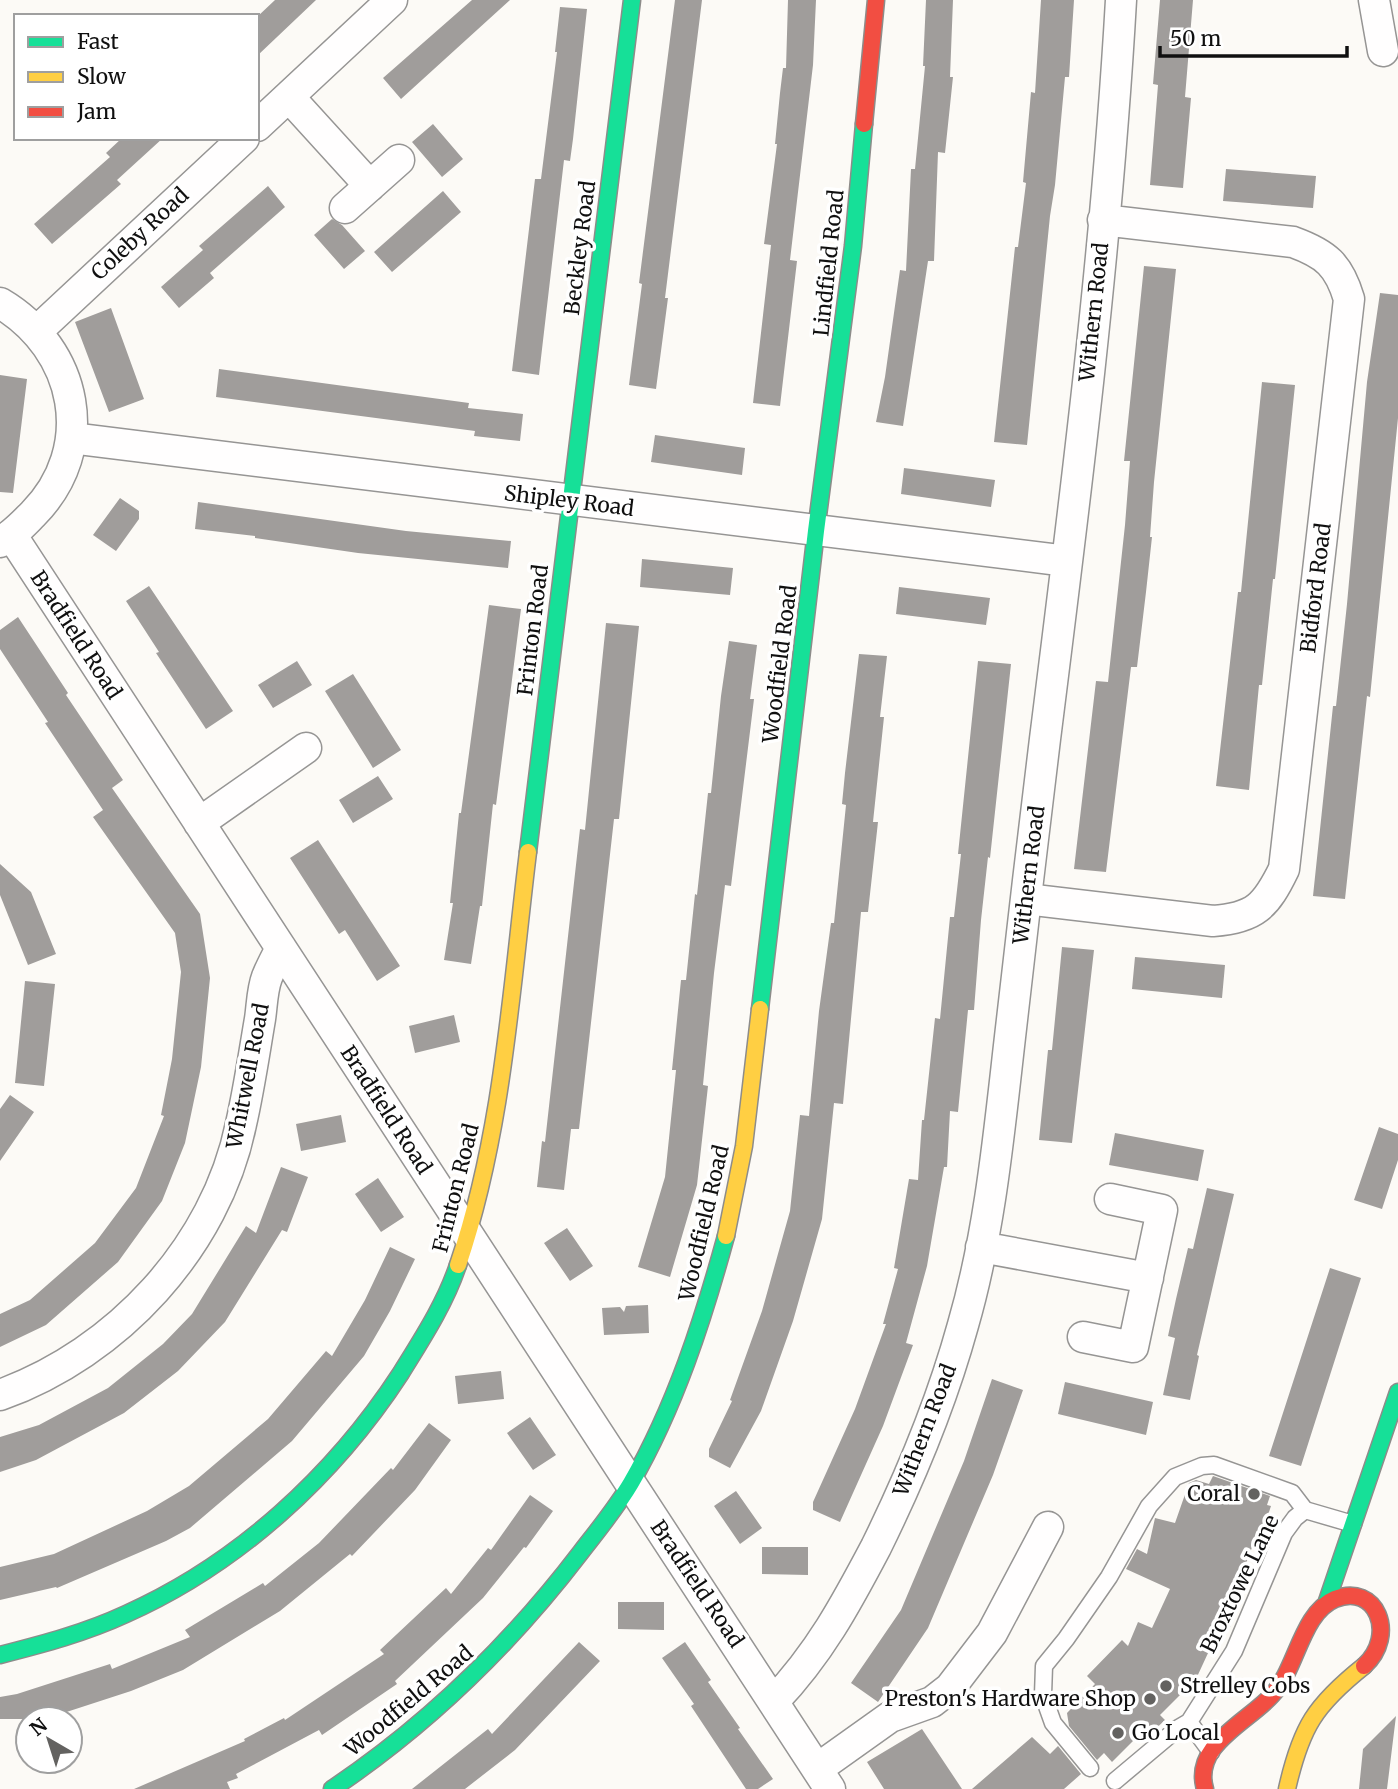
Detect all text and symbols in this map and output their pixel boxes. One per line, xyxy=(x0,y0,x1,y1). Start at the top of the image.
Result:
legend xyxy=(14,14,259,140)
scale bar xyxy=(1160,14,1347,58)
text: 50 m xyxy=(1170,25,1221,52)
text: Fast xyxy=(77,28,119,55)
text: Slow xyxy=(77,63,126,90)
text: Jam xyxy=(76,98,116,125)
street label: Beckley Road xyxy=(558,179,601,317)
street label: Coleby Road xyxy=(85,181,194,286)
street label: Lindfield Road xyxy=(807,188,850,338)
street label: Withern Road xyxy=(1073,241,1114,384)
street label: Shipley Road xyxy=(502,479,636,522)
street label: Bidford Road xyxy=(1294,521,1337,654)
street label: Frinton Road xyxy=(511,562,554,697)
street label: Bradfield Road xyxy=(25,565,128,705)
street label: Woodfield Road xyxy=(756,583,803,746)
street label: Withern Road xyxy=(1006,804,1050,947)
street label: Whitwell Road xyxy=(220,1000,275,1152)
street label: Bradfield Road xyxy=(335,1040,438,1180)
street label: Frinton Road xyxy=(426,1120,485,1255)
street label: Woodfield Road xyxy=(672,1142,735,1304)
street label: Withern Road xyxy=(887,1360,962,1501)
place label: Coral xyxy=(1187,1480,1240,1507)
marker: Coral xyxy=(1246,1486,1262,1502)
street label: Broxtowe Lane xyxy=(1194,1510,1285,1657)
street label: Bradfield Road xyxy=(645,1515,750,1653)
street label: Woodfield Road xyxy=(338,1639,479,1763)
place label: Strelley Cobs xyxy=(1180,1672,1310,1699)
marker: Strelley Cobs xyxy=(1158,1678,1174,1694)
place label: Preston's Hardware Shop xyxy=(884,1685,1136,1712)
marker: Preston's Hardware Shop xyxy=(1142,1691,1158,1707)
north arrow xyxy=(14,1705,84,1775)
text: N xyxy=(25,1713,52,1741)
place label: Go Local xyxy=(1132,1719,1220,1746)
marker: Go Local xyxy=(1110,1725,1126,1741)

